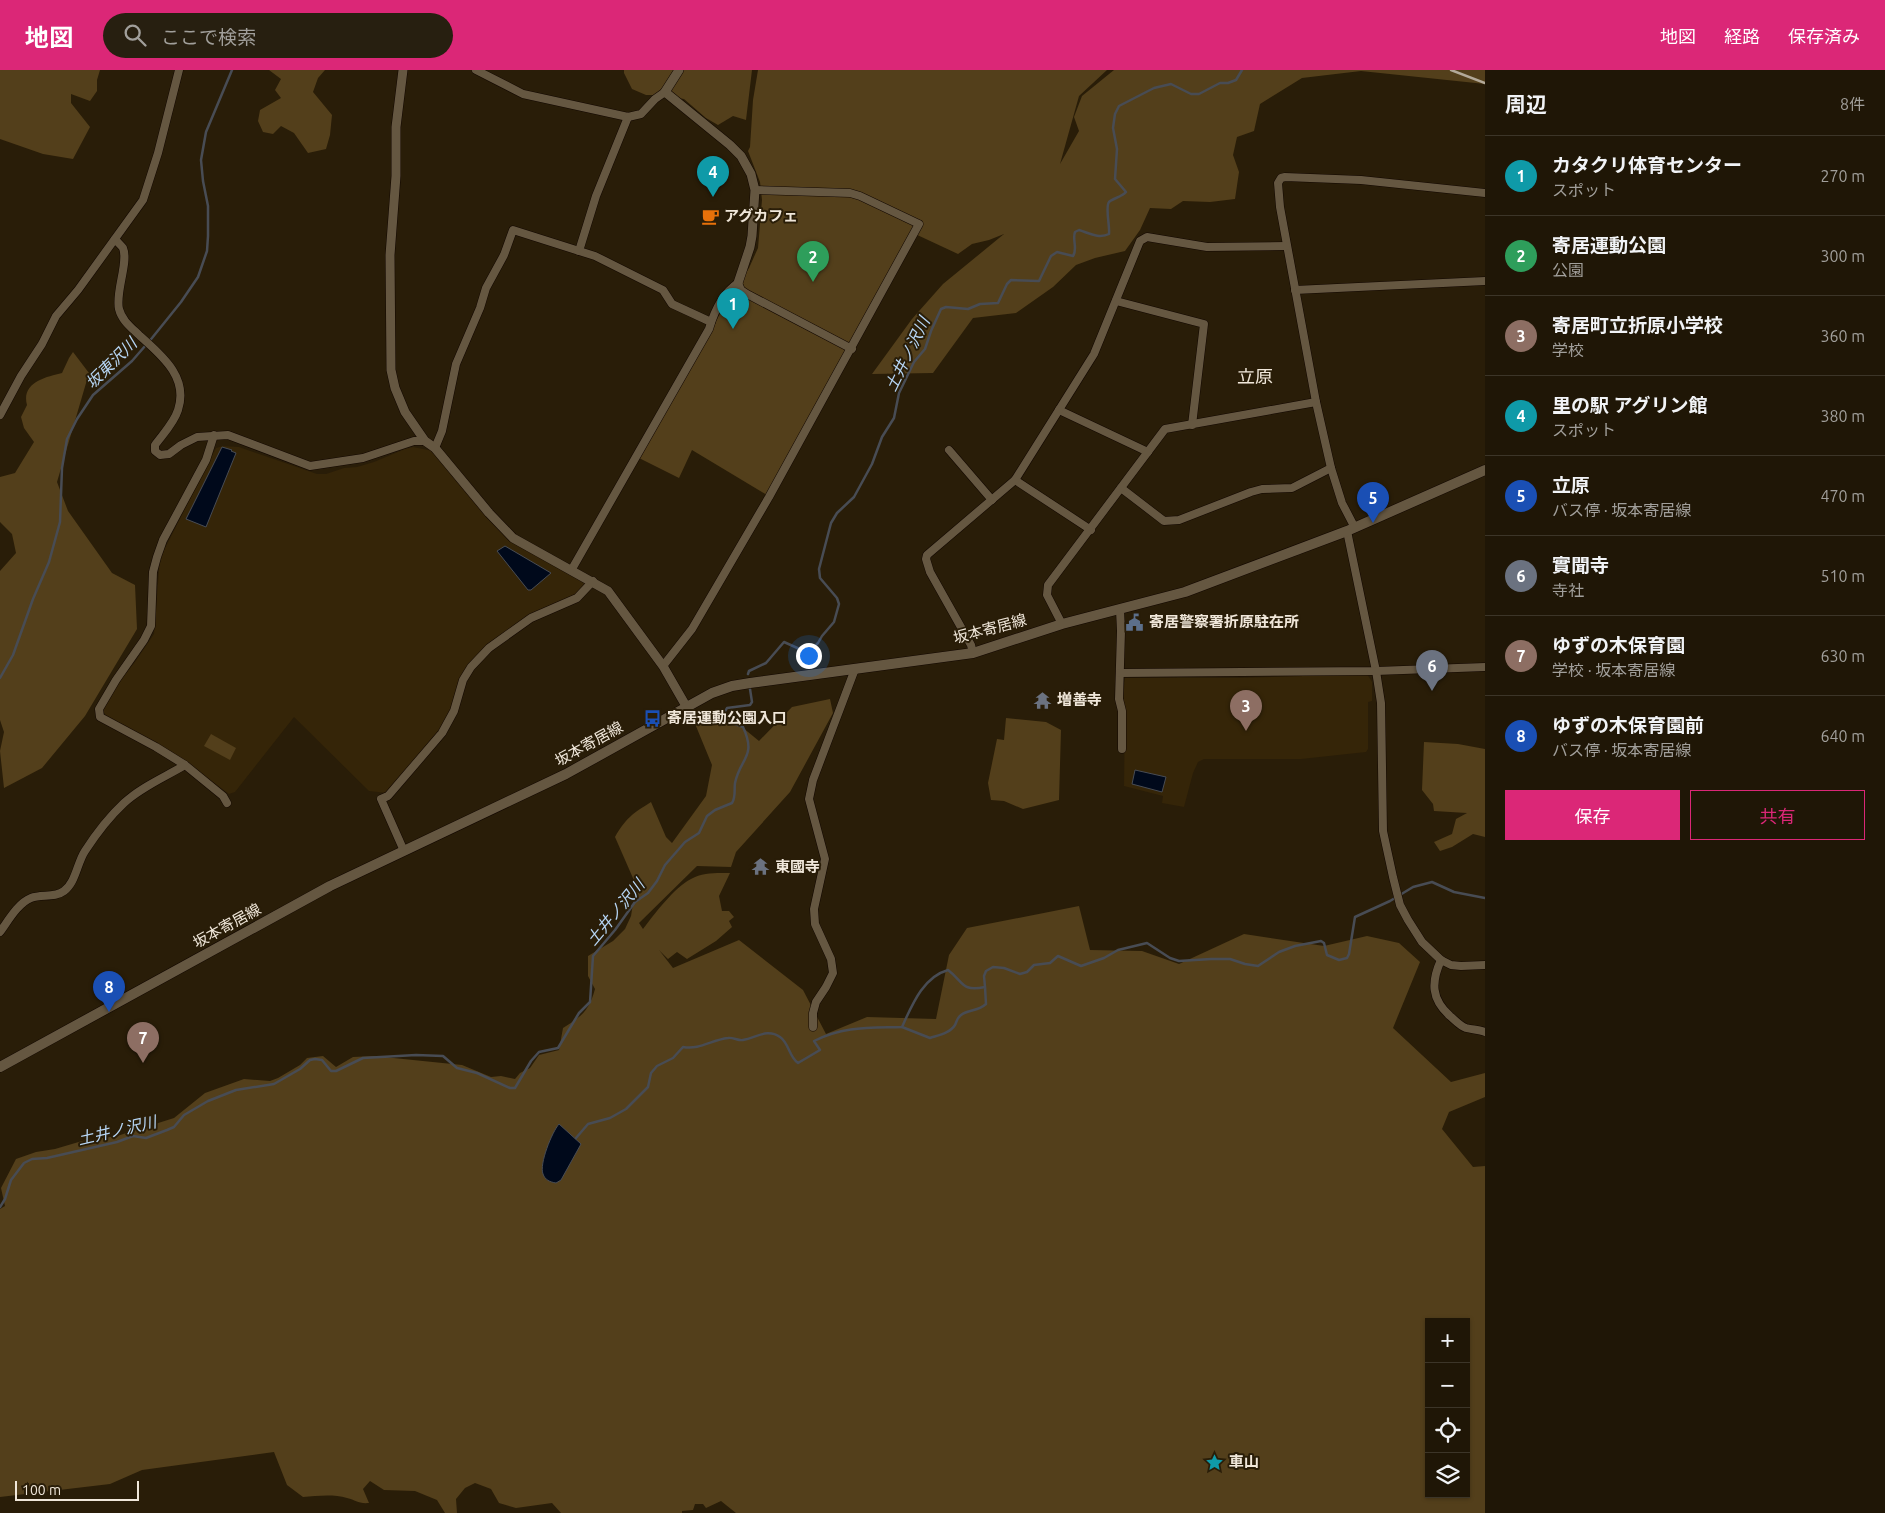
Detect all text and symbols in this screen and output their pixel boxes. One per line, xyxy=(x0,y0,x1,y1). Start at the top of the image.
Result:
search box xyxy=(103,13,453,58)
icon: search xyxy=(121,21,149,49)
text: 地図 xyxy=(25,24,73,51)
text: ここで検索 xyxy=(161,26,256,48)
text: 地図 xyxy=(1660,26,1696,46)
text: 経路 xyxy=(1724,26,1760,46)
text: 保存済み xyxy=(1788,26,1860,46)
text: 周辺 xyxy=(1505,92,1547,116)
text: 8件 xyxy=(1840,95,1865,113)
text: カタクリ体育センター xyxy=(1552,154,1742,176)
pin: 4 xyxy=(697,156,729,197)
text: 1 xyxy=(1516,167,1526,185)
text: 270 m xyxy=(1820,167,1865,185)
text: スポット xyxy=(1552,181,1616,199)
cafe icon: アグカフェ xyxy=(700,206,720,226)
place label: アグカフェ xyxy=(724,207,798,224)
text: 寄居運動公園 xyxy=(1552,234,1666,256)
pin: 2 xyxy=(797,241,829,282)
text: 2 xyxy=(1516,247,1526,265)
text: 300 m xyxy=(1820,247,1865,265)
text: 公園 xyxy=(1552,261,1584,279)
pin: 1 xyxy=(717,288,749,329)
water label: 土井ノ沢川 xyxy=(881,312,933,394)
text: 寄居町立折原小学校 xyxy=(1552,314,1723,336)
text: 3 xyxy=(1516,327,1526,345)
text: 360 m xyxy=(1820,327,1865,345)
water label: 坂東沢川 xyxy=(82,333,141,392)
text: 学校 xyxy=(1552,341,1584,359)
district label: 立原 xyxy=(1237,366,1273,386)
text: 里の駅 アグリン館 xyxy=(1552,394,1708,416)
text: 4 xyxy=(1516,407,1526,425)
text: 380 m xyxy=(1820,407,1865,425)
text: スポット xyxy=(1552,421,1616,439)
text: 立原 xyxy=(1552,474,1590,496)
pin: 5 xyxy=(1357,482,1389,523)
text: 5 xyxy=(1516,487,1526,505)
text: 470 m xyxy=(1820,487,1865,505)
text: バス停 · 坂本寄居線 xyxy=(1552,501,1691,519)
text: 實聞寺 xyxy=(1552,554,1609,576)
text: 6 xyxy=(1516,567,1526,585)
text: 510 m xyxy=(1820,567,1865,585)
text: 寺社 xyxy=(1552,581,1584,599)
street label: 坂本寄居線 xyxy=(951,611,1028,646)
public building icon: 寄居警察署折原駐在所 xyxy=(1125,612,1145,632)
place label: 寄居警察署折原駐在所 xyxy=(1149,613,1299,630)
text: ゆずの木保育園 xyxy=(1552,634,1685,656)
your location xyxy=(796,643,822,669)
text: 7 xyxy=(1516,647,1526,665)
text: 630 m xyxy=(1820,647,1865,665)
pin: 6 xyxy=(1416,650,1448,691)
text: 学校 · 坂本寄居線 xyxy=(1552,661,1675,679)
temple icon: 増善寺 xyxy=(1033,690,1053,710)
pin: 3 xyxy=(1230,690,1262,731)
place label: 増善寺 xyxy=(1057,691,1102,708)
bus stop icon: 寄居運動公園入口 xyxy=(643,708,663,728)
place label: 寄居運動公園入口 xyxy=(667,709,787,726)
text: ゆずの木保育園前 xyxy=(1552,714,1704,736)
street label: 坂本寄居線 xyxy=(552,718,626,769)
text: 8 xyxy=(1516,727,1526,745)
text: 640 m xyxy=(1820,727,1865,745)
text: バス停 · 坂本寄居線 xyxy=(1552,741,1691,759)
button: 保存 xyxy=(1505,790,1680,840)
button: 共有 xyxy=(1690,790,1865,840)
temple icon: 東國寺 xyxy=(751,857,771,877)
place label: 東國寺 xyxy=(775,858,820,875)
water label: 土井ノ沢川 xyxy=(582,874,649,948)
street label: 坂本寄居線 xyxy=(190,900,264,951)
pin: 8 xyxy=(93,971,125,1012)
pin: 7 xyxy=(127,1022,159,1063)
water label: 土井ノ沢川 xyxy=(76,1112,160,1148)
map controls xyxy=(1425,1318,1470,1498)
button: + xyxy=(1425,1318,1470,1363)
button: − xyxy=(1425,1363,1470,1408)
button: locate xyxy=(1425,1408,1470,1453)
place icon: 車山 xyxy=(1205,1452,1225,1472)
place label: 車山 xyxy=(1229,1453,1259,1470)
button: layers xyxy=(1425,1453,1470,1498)
scale bar xyxy=(15,1478,139,1501)
text: 100 m xyxy=(22,1482,61,1498)

